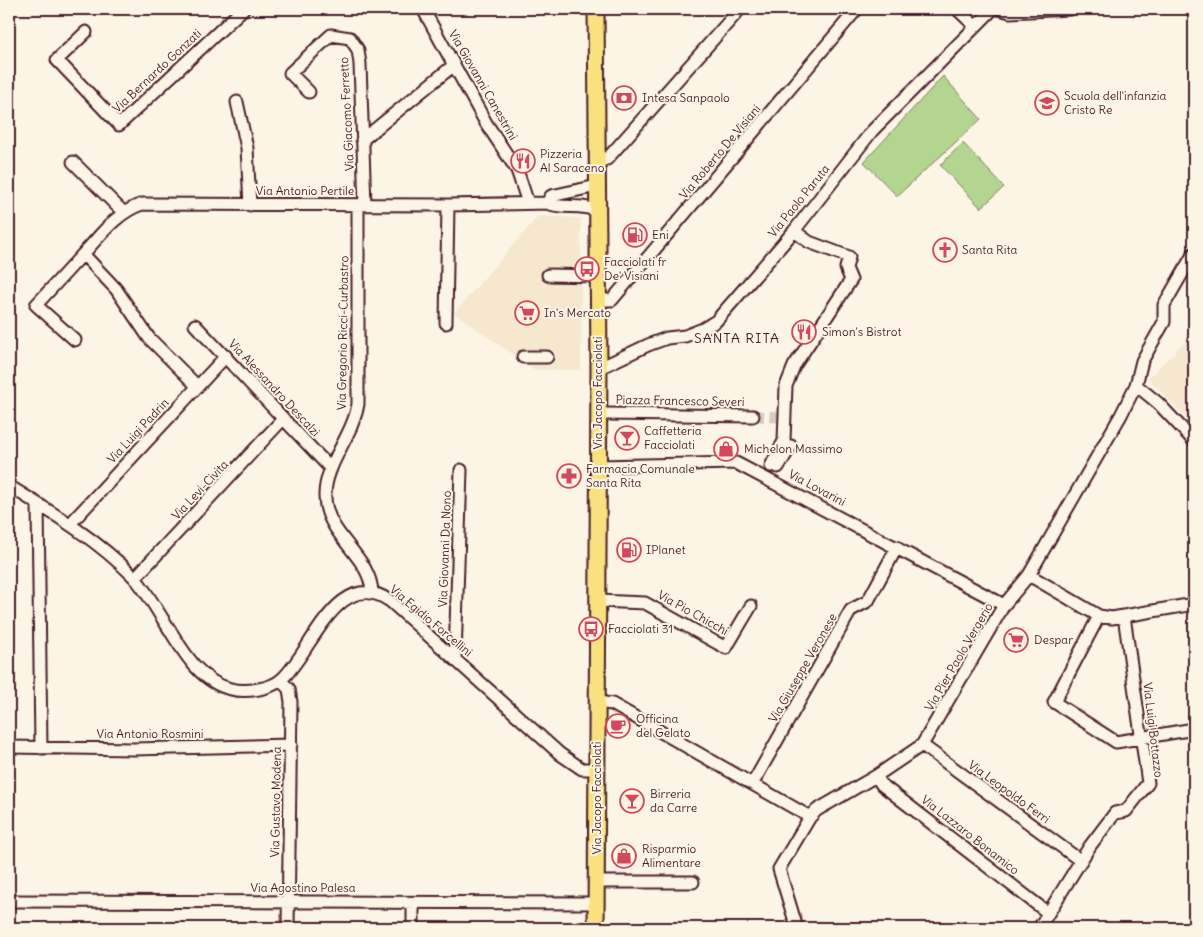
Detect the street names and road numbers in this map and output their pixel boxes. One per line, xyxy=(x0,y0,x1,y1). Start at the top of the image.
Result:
street label: Via Bernardo Gonzati xyxy=(109,26,204,116)
street label: Via Giovanni Canestrini xyxy=(446,27,521,143)
street label: Via Giacomo Ferretto xyxy=(336,56,357,171)
street label: Via Roberto De Visiani xyxy=(676,101,763,202)
street label: Via Paolo Paruta xyxy=(765,161,833,240)
street label: Via Antonio Pertile xyxy=(256,183,354,198)
street label: Via Gregorio Ricci-Curbastro xyxy=(334,255,351,410)
street label: Via Alessandro Descalzi xyxy=(225,336,323,439)
street label: Via Jacopo Facciolati xyxy=(590,337,605,449)
street label: Piazza Francesco Severi xyxy=(615,392,745,409)
street label: Via Luigi Padrin xyxy=(104,395,172,466)
street label: Via Levi-Civita xyxy=(168,457,231,523)
street label: Via Lovarini xyxy=(786,466,849,509)
street label: Via Giovanni Da Nono xyxy=(435,490,454,608)
street label: Via Egidio Forcellini xyxy=(387,582,476,660)
street label: Via Pio Chicchi xyxy=(655,587,731,638)
street label: Via Pier Paolo Vergerio xyxy=(921,600,996,714)
street label: Via Giuseppe Veronese xyxy=(765,610,840,725)
street label: Via Luigi Bottazzo xyxy=(1140,681,1167,779)
street label: Via Antonio Rosmini xyxy=(96,726,204,741)
street label: Via Jacopo Facciolati xyxy=(589,742,604,854)
street label: Via Gustavo Modena xyxy=(267,746,284,858)
street label: Via Leopoldo Ferri xyxy=(966,757,1053,826)
street label: Via Lazzaro Bonamico xyxy=(918,792,1022,878)
street label: Via Agostino Palesa xyxy=(250,880,356,895)

